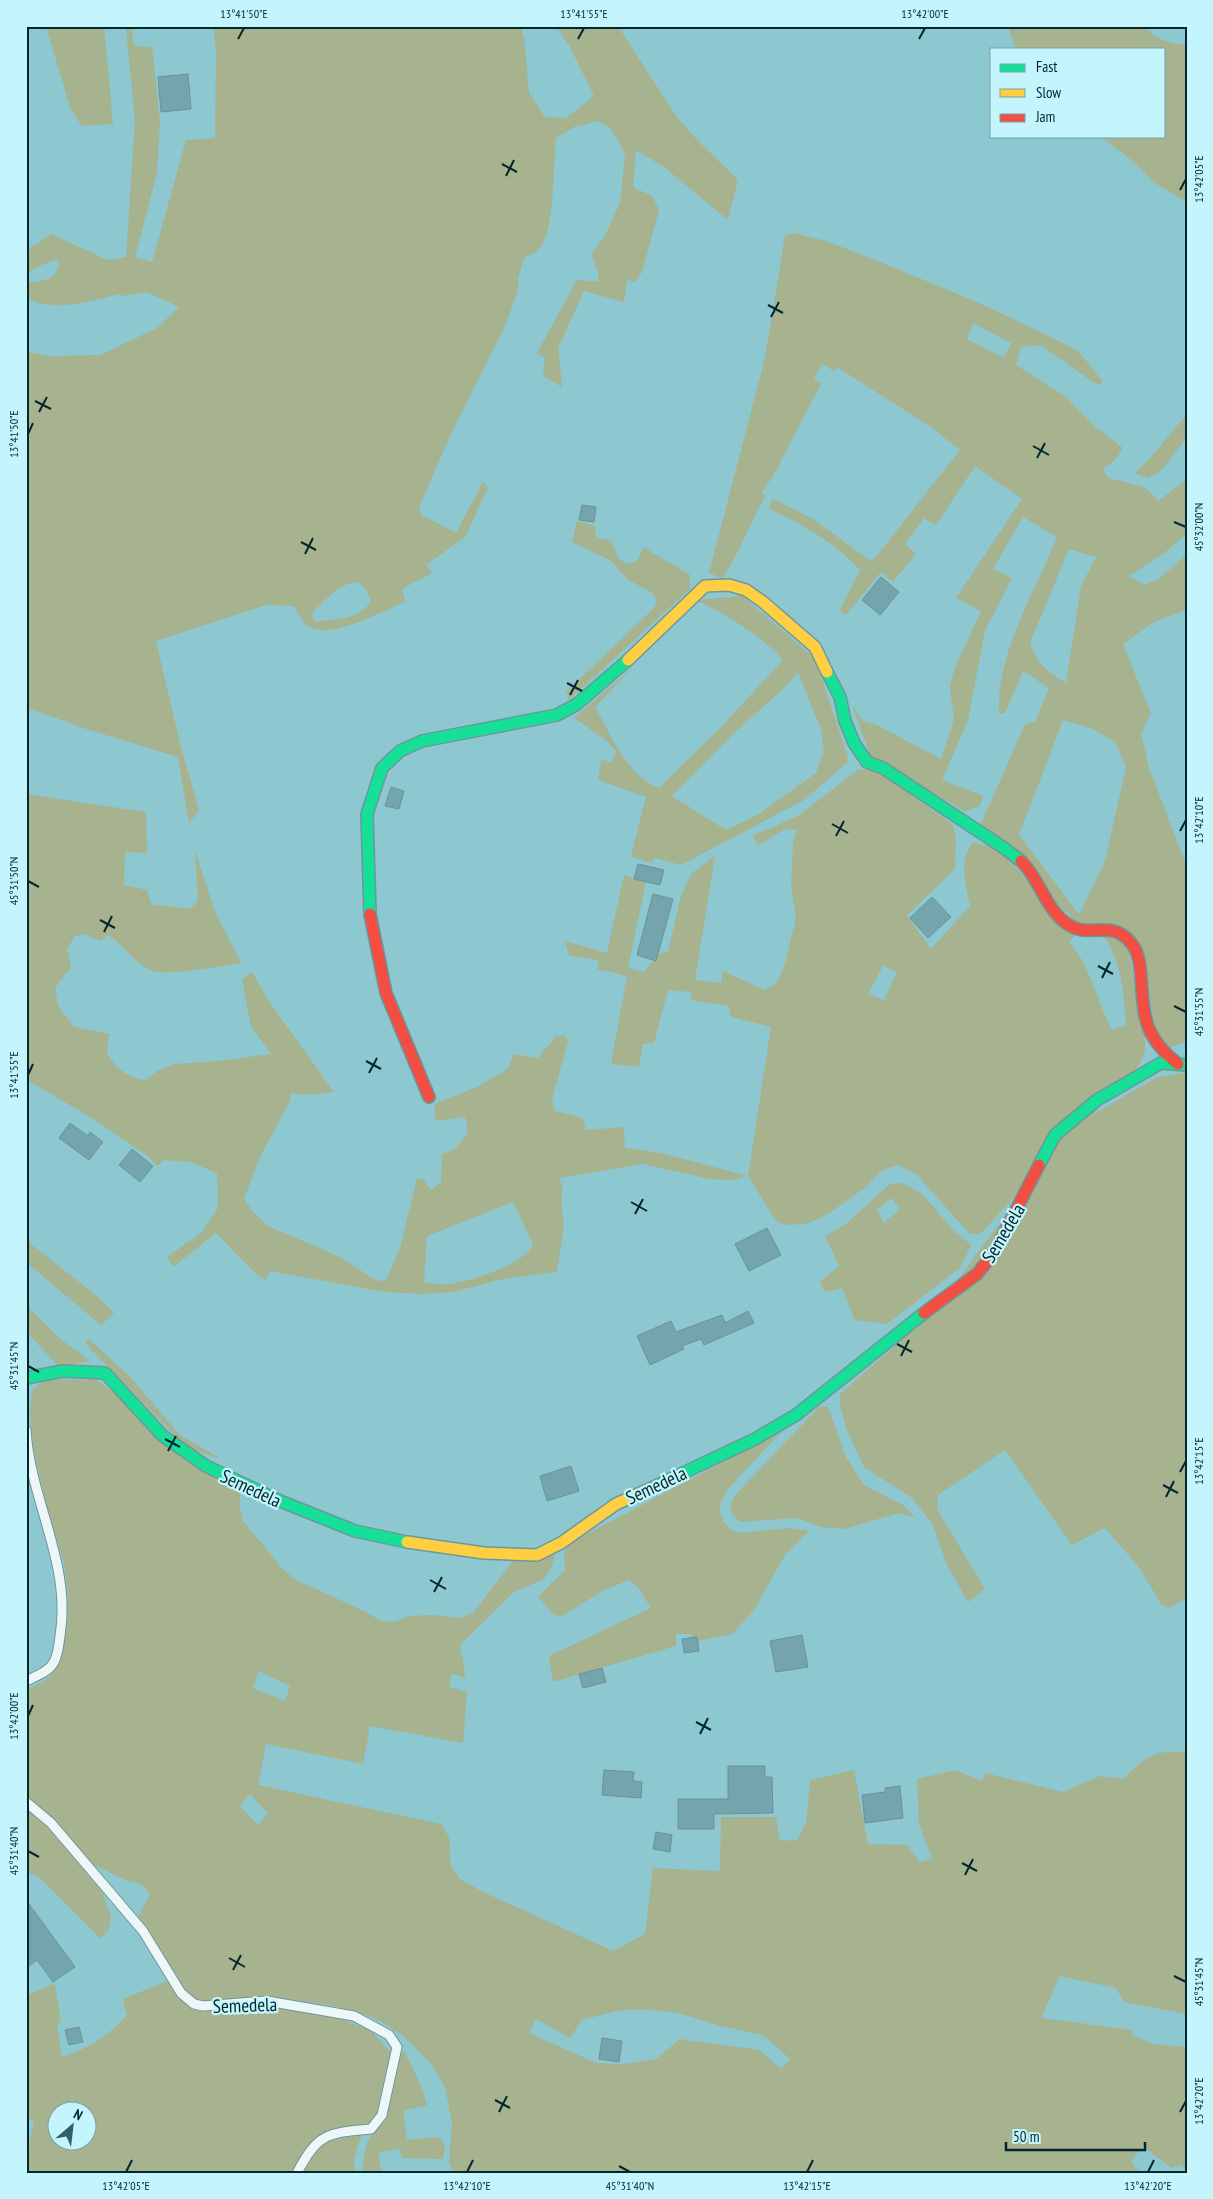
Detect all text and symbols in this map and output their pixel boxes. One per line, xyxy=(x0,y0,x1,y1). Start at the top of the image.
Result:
text: 13°41'50"E xyxy=(220,6,268,21)
text: 13°41'55"E xyxy=(560,6,608,21)
text: 13°42'00"E xyxy=(901,6,949,21)
legend xyxy=(990,48,1166,138)
text: Fast xyxy=(1036,57,1057,76)
text: Slow xyxy=(1036,83,1061,102)
text: Jam xyxy=(1035,107,1055,126)
text: 13°42'05"E xyxy=(1191,155,1206,203)
text: 13°41'50"E xyxy=(6,410,21,458)
text: 45°32'00"N xyxy=(1191,503,1206,551)
text: 13°42'10"E xyxy=(1191,796,1206,844)
text: 45°31'50"N xyxy=(6,857,21,905)
text: 45°31'55"N xyxy=(1191,988,1206,1036)
text: 13°41'55"E xyxy=(6,1051,21,1099)
street label: Semedela xyxy=(976,1199,1030,1267)
text: 45°31'45"N xyxy=(6,1342,21,1390)
text: 13°42'15"E xyxy=(1191,1437,1206,1485)
street label: Semedela xyxy=(622,1461,690,1509)
street label: Semedela xyxy=(217,1464,285,1512)
text: 13°42'00"E xyxy=(6,1692,21,1740)
text: 45°31'40"N xyxy=(6,1827,21,1875)
text: 45°31'45"N xyxy=(1191,1958,1206,2006)
street label: Semedela xyxy=(212,1992,278,2018)
text: 13°42'20"E xyxy=(1191,2077,1206,2125)
north arrow xyxy=(48,2102,98,2152)
text: N xyxy=(71,2105,86,2124)
scale bar xyxy=(1006,2119,1144,2151)
text: 50 m xyxy=(1013,2127,1039,2146)
text: 13°42'05"E xyxy=(102,2178,150,2193)
text: 13°42'10"E xyxy=(443,2178,491,2193)
text: 45°31'40"N xyxy=(606,2178,654,2193)
text: 13°42'15"E xyxy=(783,2178,831,2193)
text: 13°42'20"E xyxy=(1124,2178,1172,2193)

